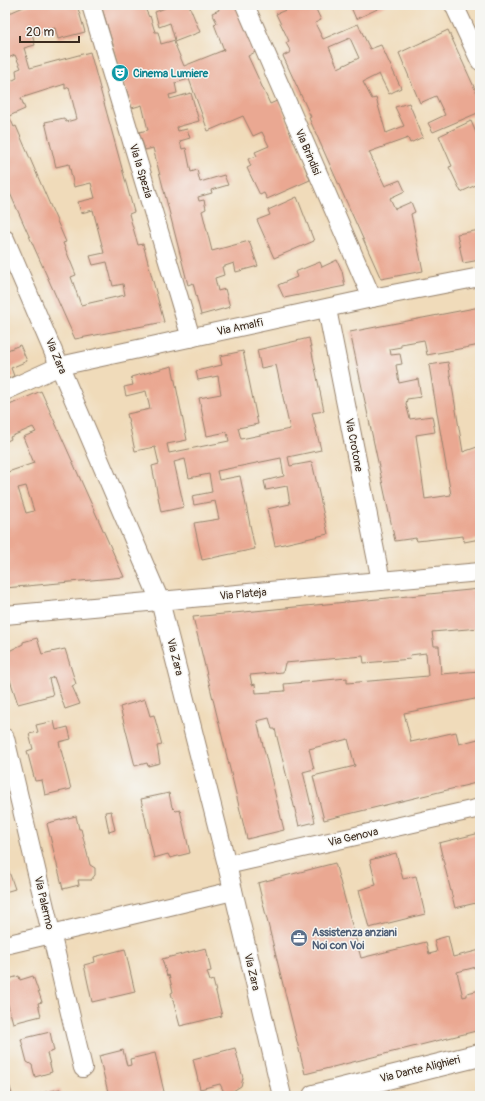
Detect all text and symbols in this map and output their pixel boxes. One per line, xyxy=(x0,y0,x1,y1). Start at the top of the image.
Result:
scale bar xyxy=(20,18,79,44)
text: 20 m xyxy=(26,25,55,40)
theatre icon: Cinema Lumiere xyxy=(110,63,130,83)
place label: Cinema Lumiere xyxy=(133,67,209,80)
street label: Via Brindisi xyxy=(293,127,323,177)
street label: Via la Spezia xyxy=(127,142,155,200)
street label: Via Amalfi xyxy=(216,316,265,338)
street label: Via Zara xyxy=(43,336,69,376)
street label: Via Crotone xyxy=(342,417,366,473)
street label: Via Plateja xyxy=(219,585,267,603)
street label: Via Zara xyxy=(164,637,186,677)
street label: Via Genova xyxy=(327,825,379,849)
street label: Via Palermo xyxy=(32,875,56,931)
place label: Assistenza anziani Noi con Voi xyxy=(312,926,397,952)
office icon: Assistenza anziani Noi con Voi xyxy=(289,928,309,948)
street label: Via Zara xyxy=(241,952,263,992)
street label: Via Dante Alighieri xyxy=(379,1053,461,1085)

